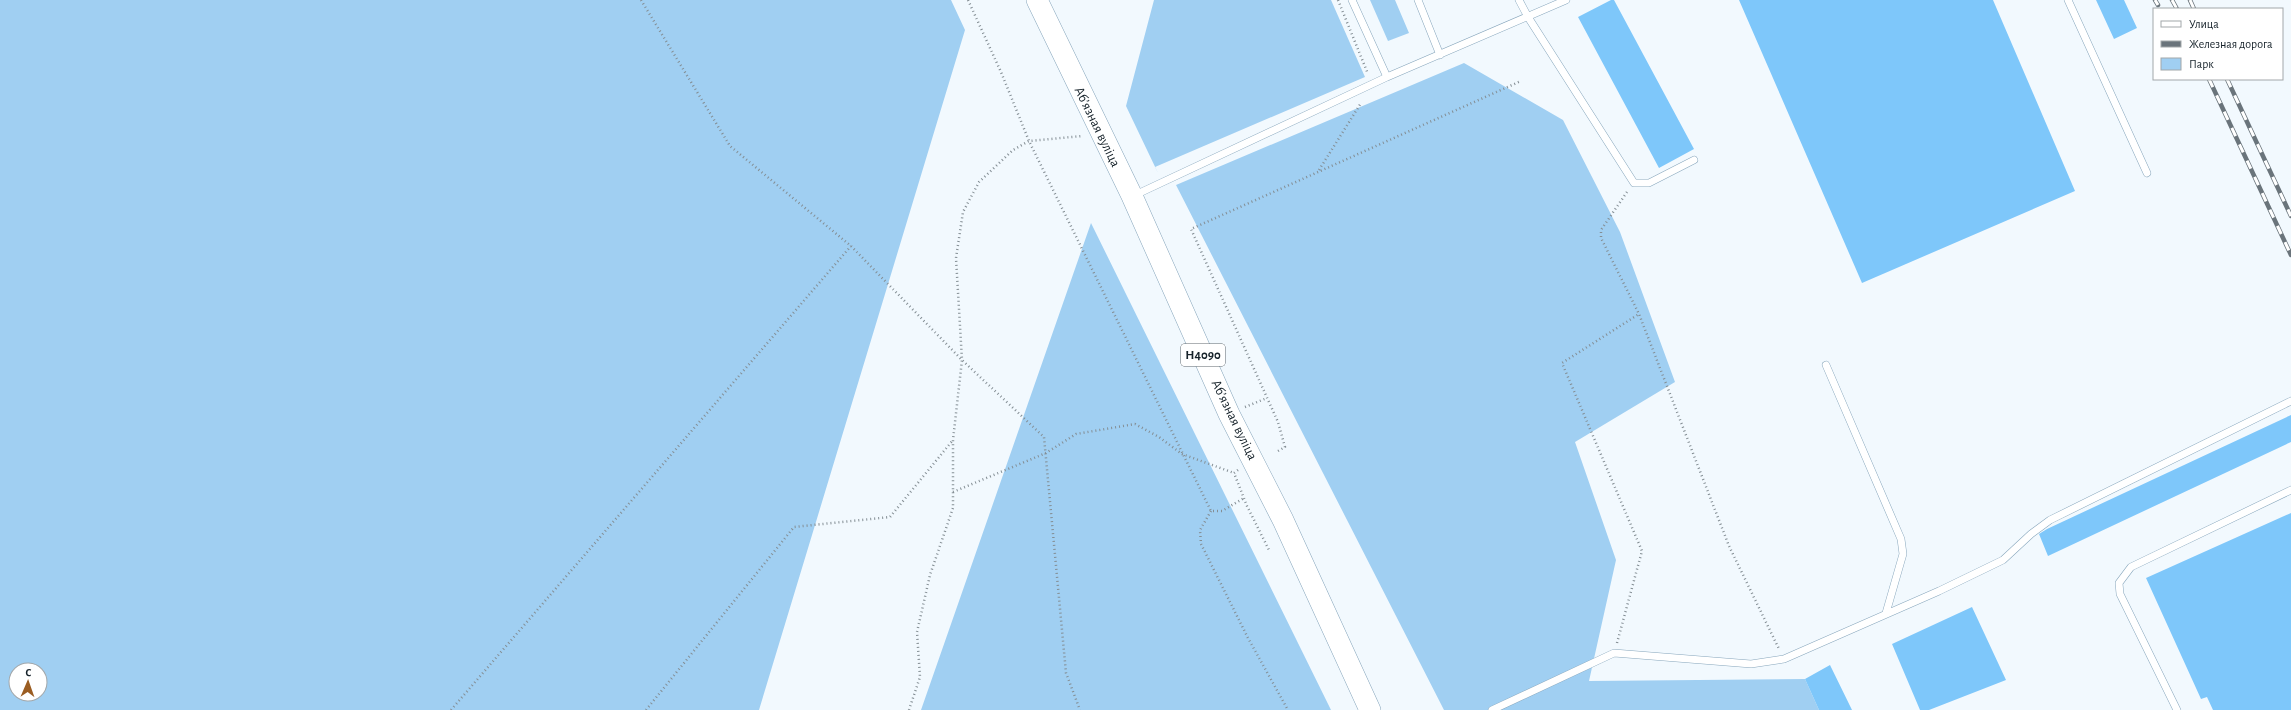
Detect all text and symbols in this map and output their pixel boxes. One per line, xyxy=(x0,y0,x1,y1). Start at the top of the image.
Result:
legend xyxy=(2153,8,2283,80)
text: Улица xyxy=(2189,18,2219,30)
text: Железная дорога xyxy=(2189,38,2273,50)
text: Парк xyxy=(2189,58,2214,70)
street label: Абʼязная вуліца xyxy=(1072,85,1123,170)
road number: Н4090 xyxy=(1181,344,1225,366)
street label: Абʼязная вуліца xyxy=(1209,378,1260,463)
north arrow xyxy=(8,662,48,702)
text: С xyxy=(25,667,32,678)

